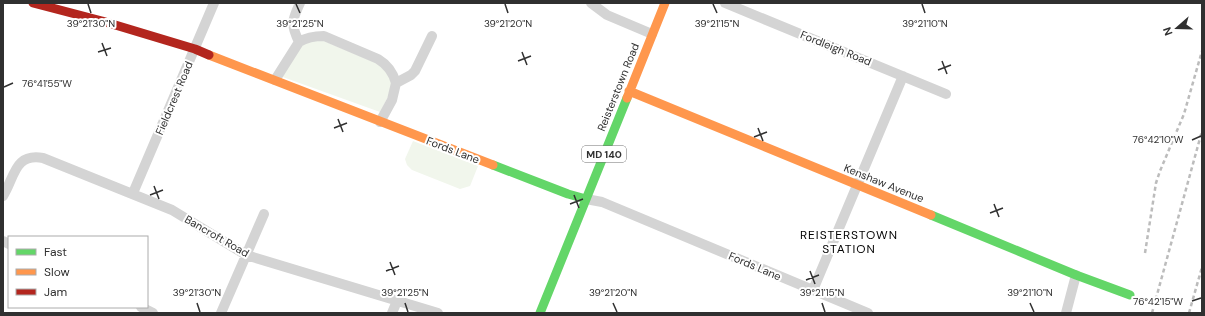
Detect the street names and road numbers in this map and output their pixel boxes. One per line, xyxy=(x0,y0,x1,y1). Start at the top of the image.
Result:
street label: Fordleigh Road xyxy=(798,27,874,69)
street label: Reisterstown Road xyxy=(594,41,642,133)
street label: Fieldcrest Road xyxy=(152,59,196,137)
street label: Fords Lane xyxy=(424,133,482,167)
road number: MD 140 xyxy=(582,146,626,162)
street label: Kenshaw Avenue xyxy=(842,161,926,205)
street label: Bancroft Road xyxy=(182,212,252,260)
street label: Fords Lane xyxy=(727,249,783,283)

